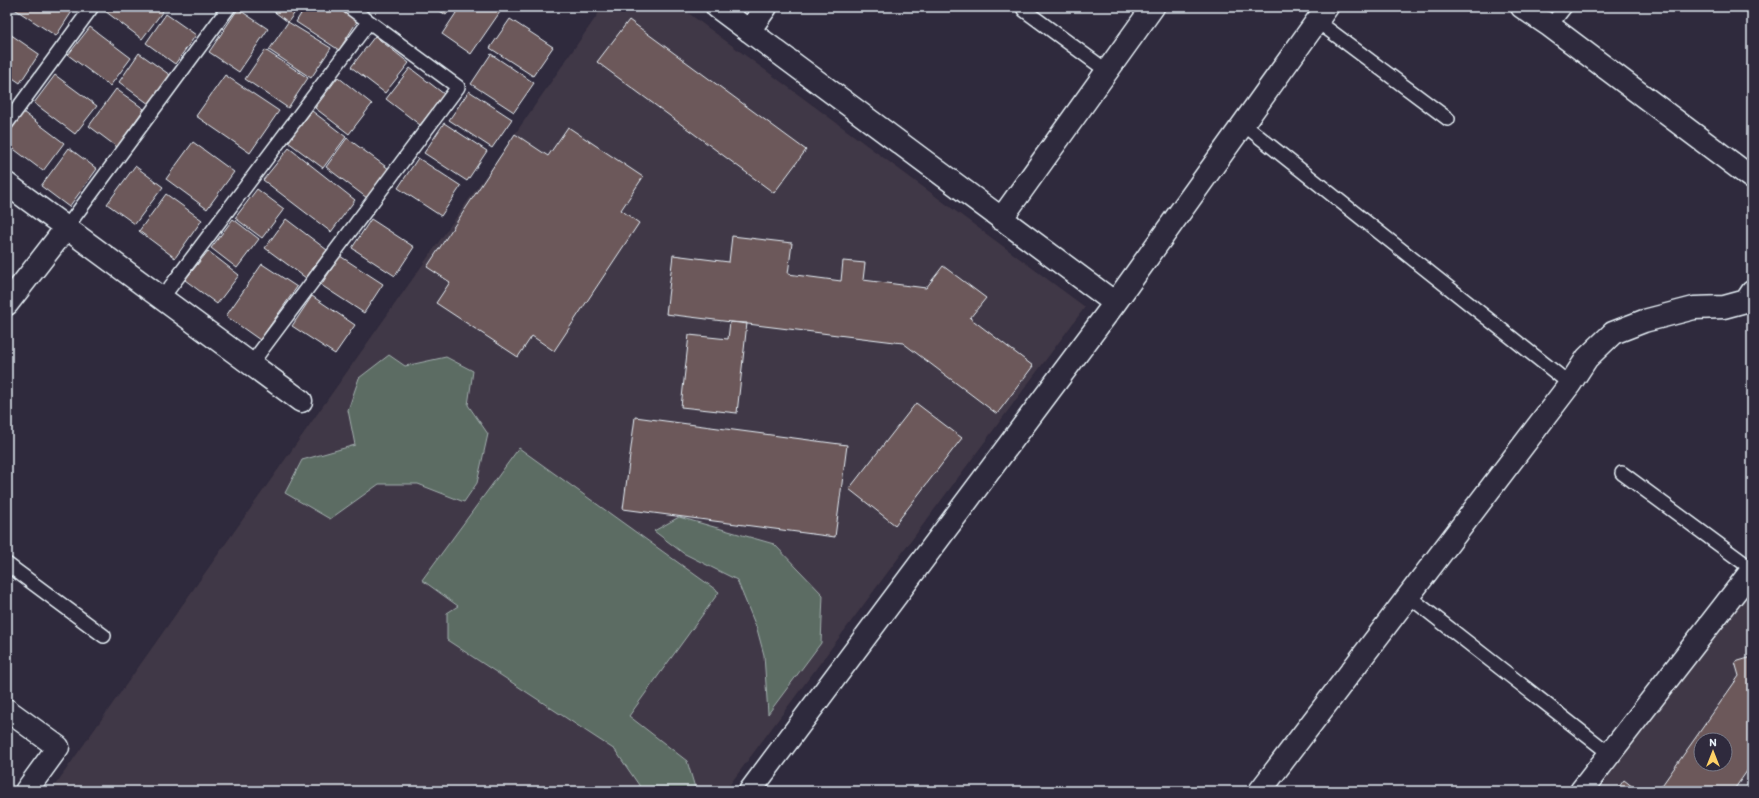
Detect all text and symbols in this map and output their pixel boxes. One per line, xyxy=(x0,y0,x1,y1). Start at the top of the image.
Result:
north arrow xyxy=(1693,732,1733,772)
text: N xyxy=(1709,736,1717,749)

